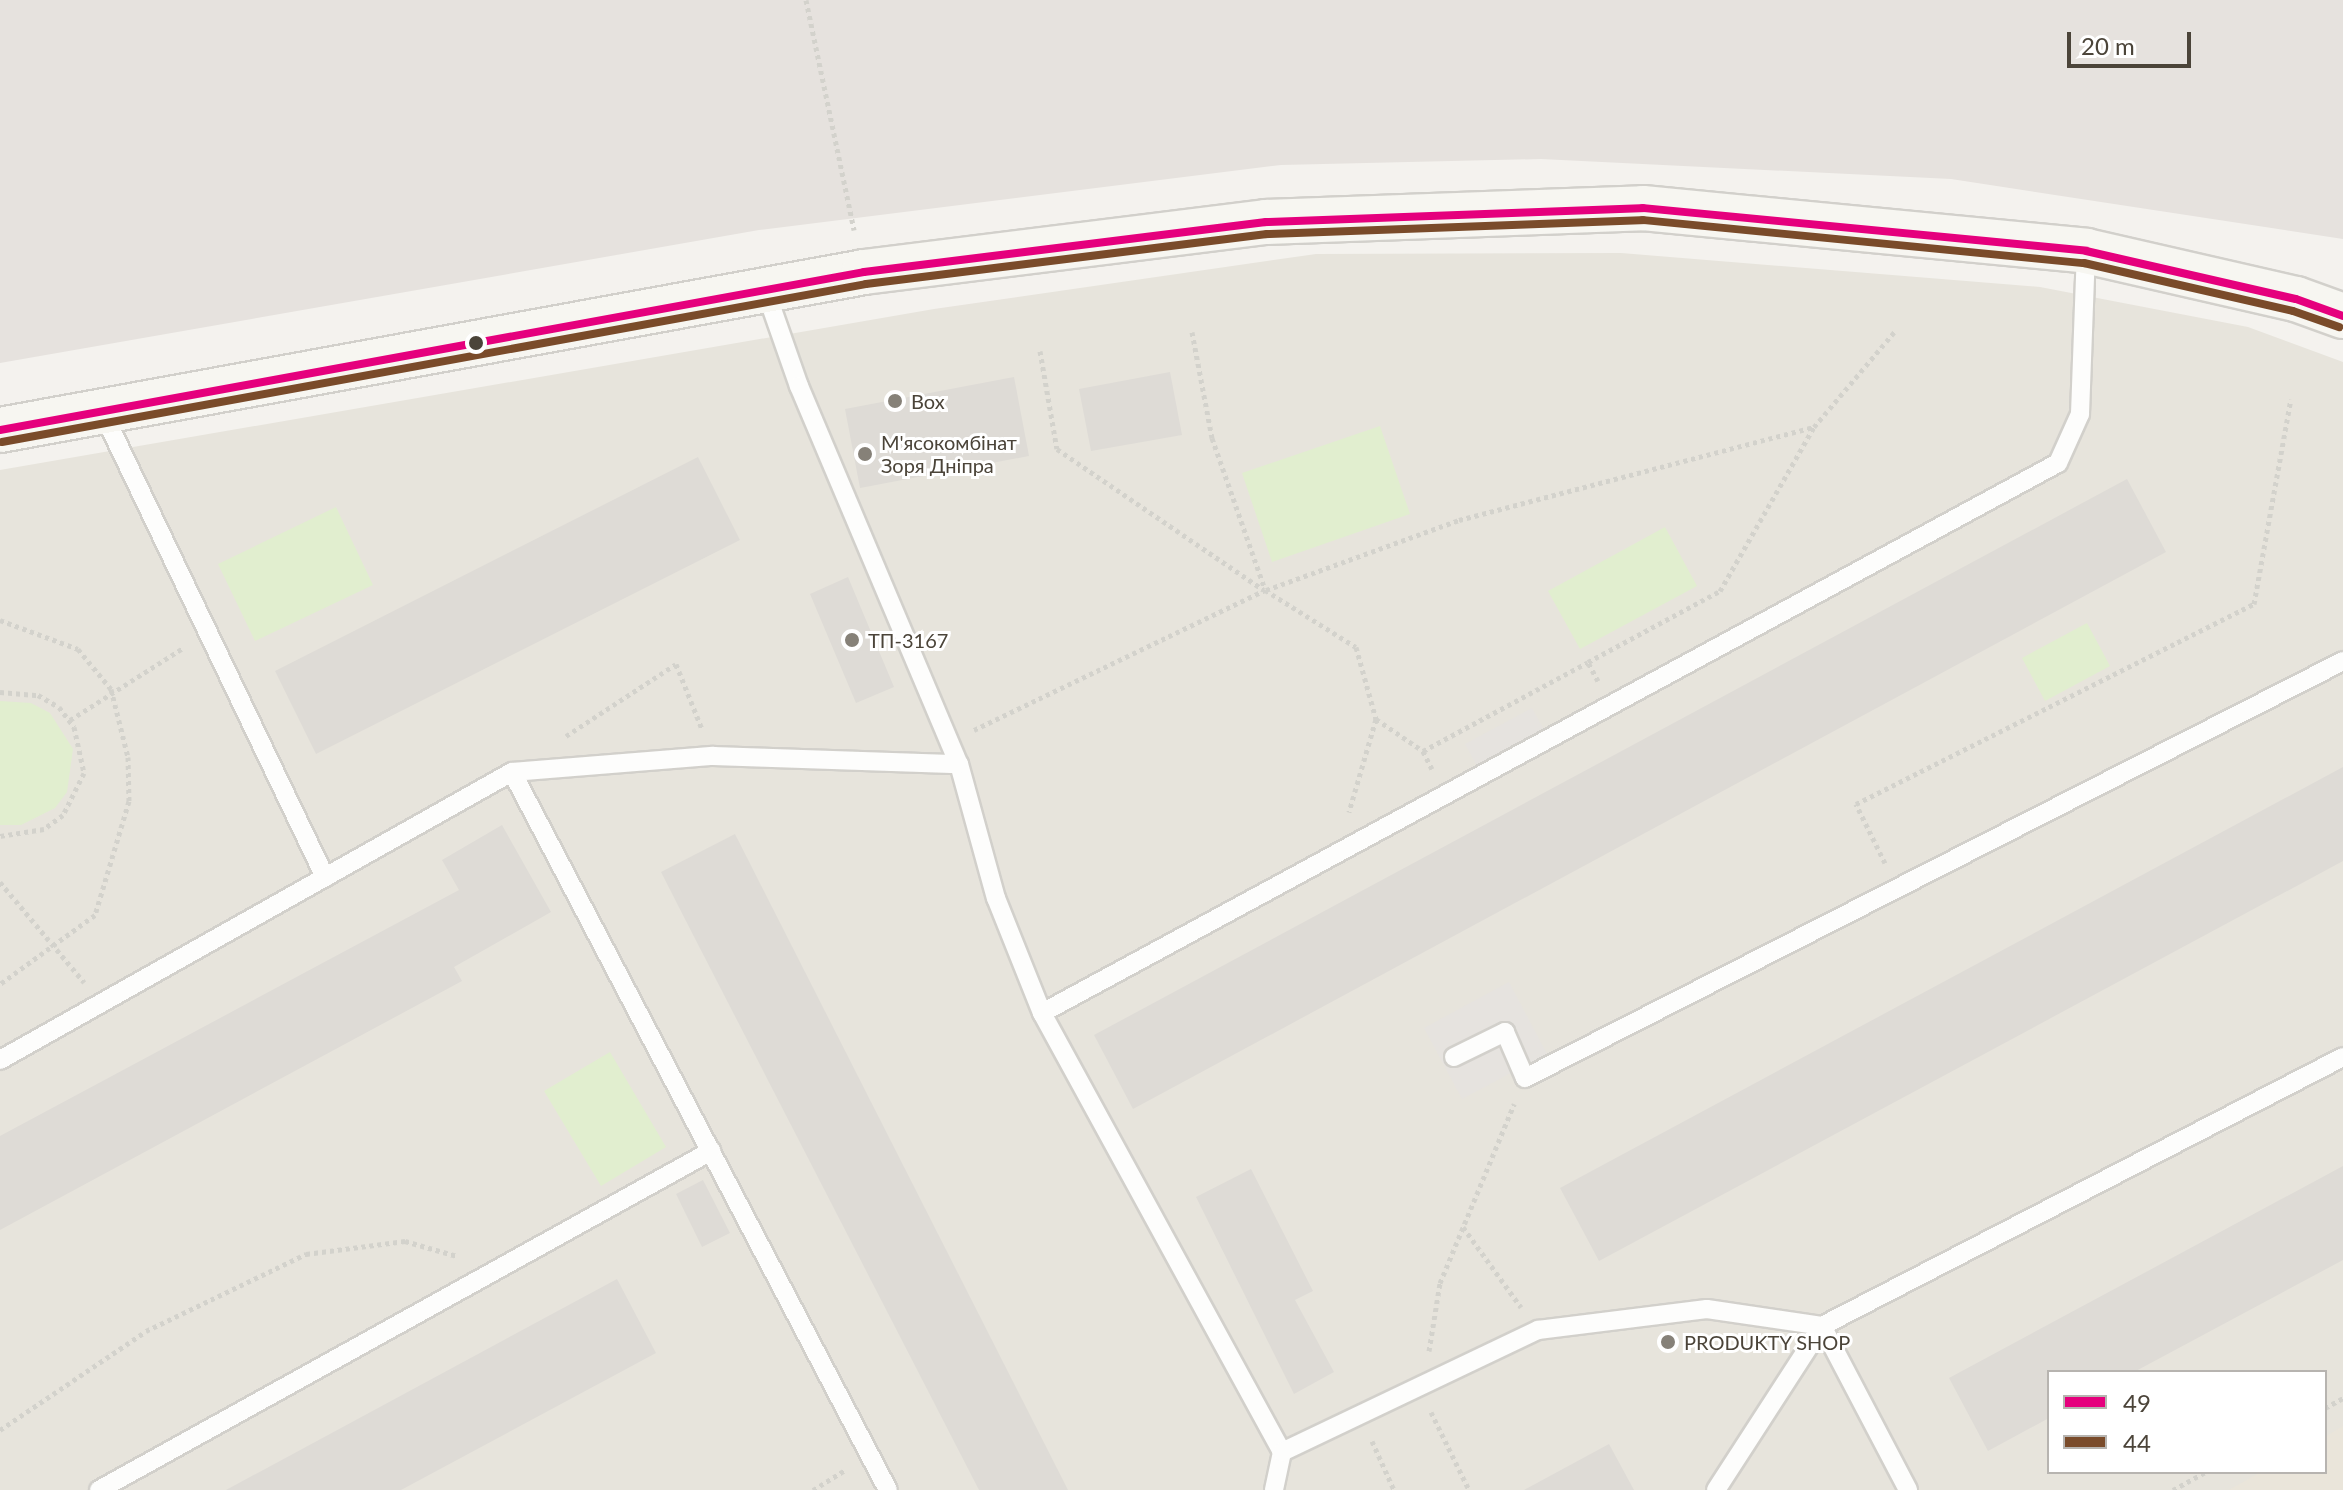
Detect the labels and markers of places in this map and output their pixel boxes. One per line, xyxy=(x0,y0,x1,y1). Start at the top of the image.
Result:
unlabelled marker xyxy=(468,335,484,351)
place label: Box xyxy=(911,389,945,413)
marker: Box xyxy=(886,392,904,410)
place label: М'ясокомбінат Зоря Дніпра xyxy=(881,430,1017,477)
marker: М'ясокомбінат Зоря Дніпра xyxy=(856,445,874,463)
place label: ТП-3167 xyxy=(868,628,948,652)
marker: ТП-3167 xyxy=(843,631,861,649)
place label: PRODUKTY SHOP xyxy=(1684,1330,1851,1354)
marker: PRODUKTY SHOP xyxy=(1659,1333,1677,1351)

